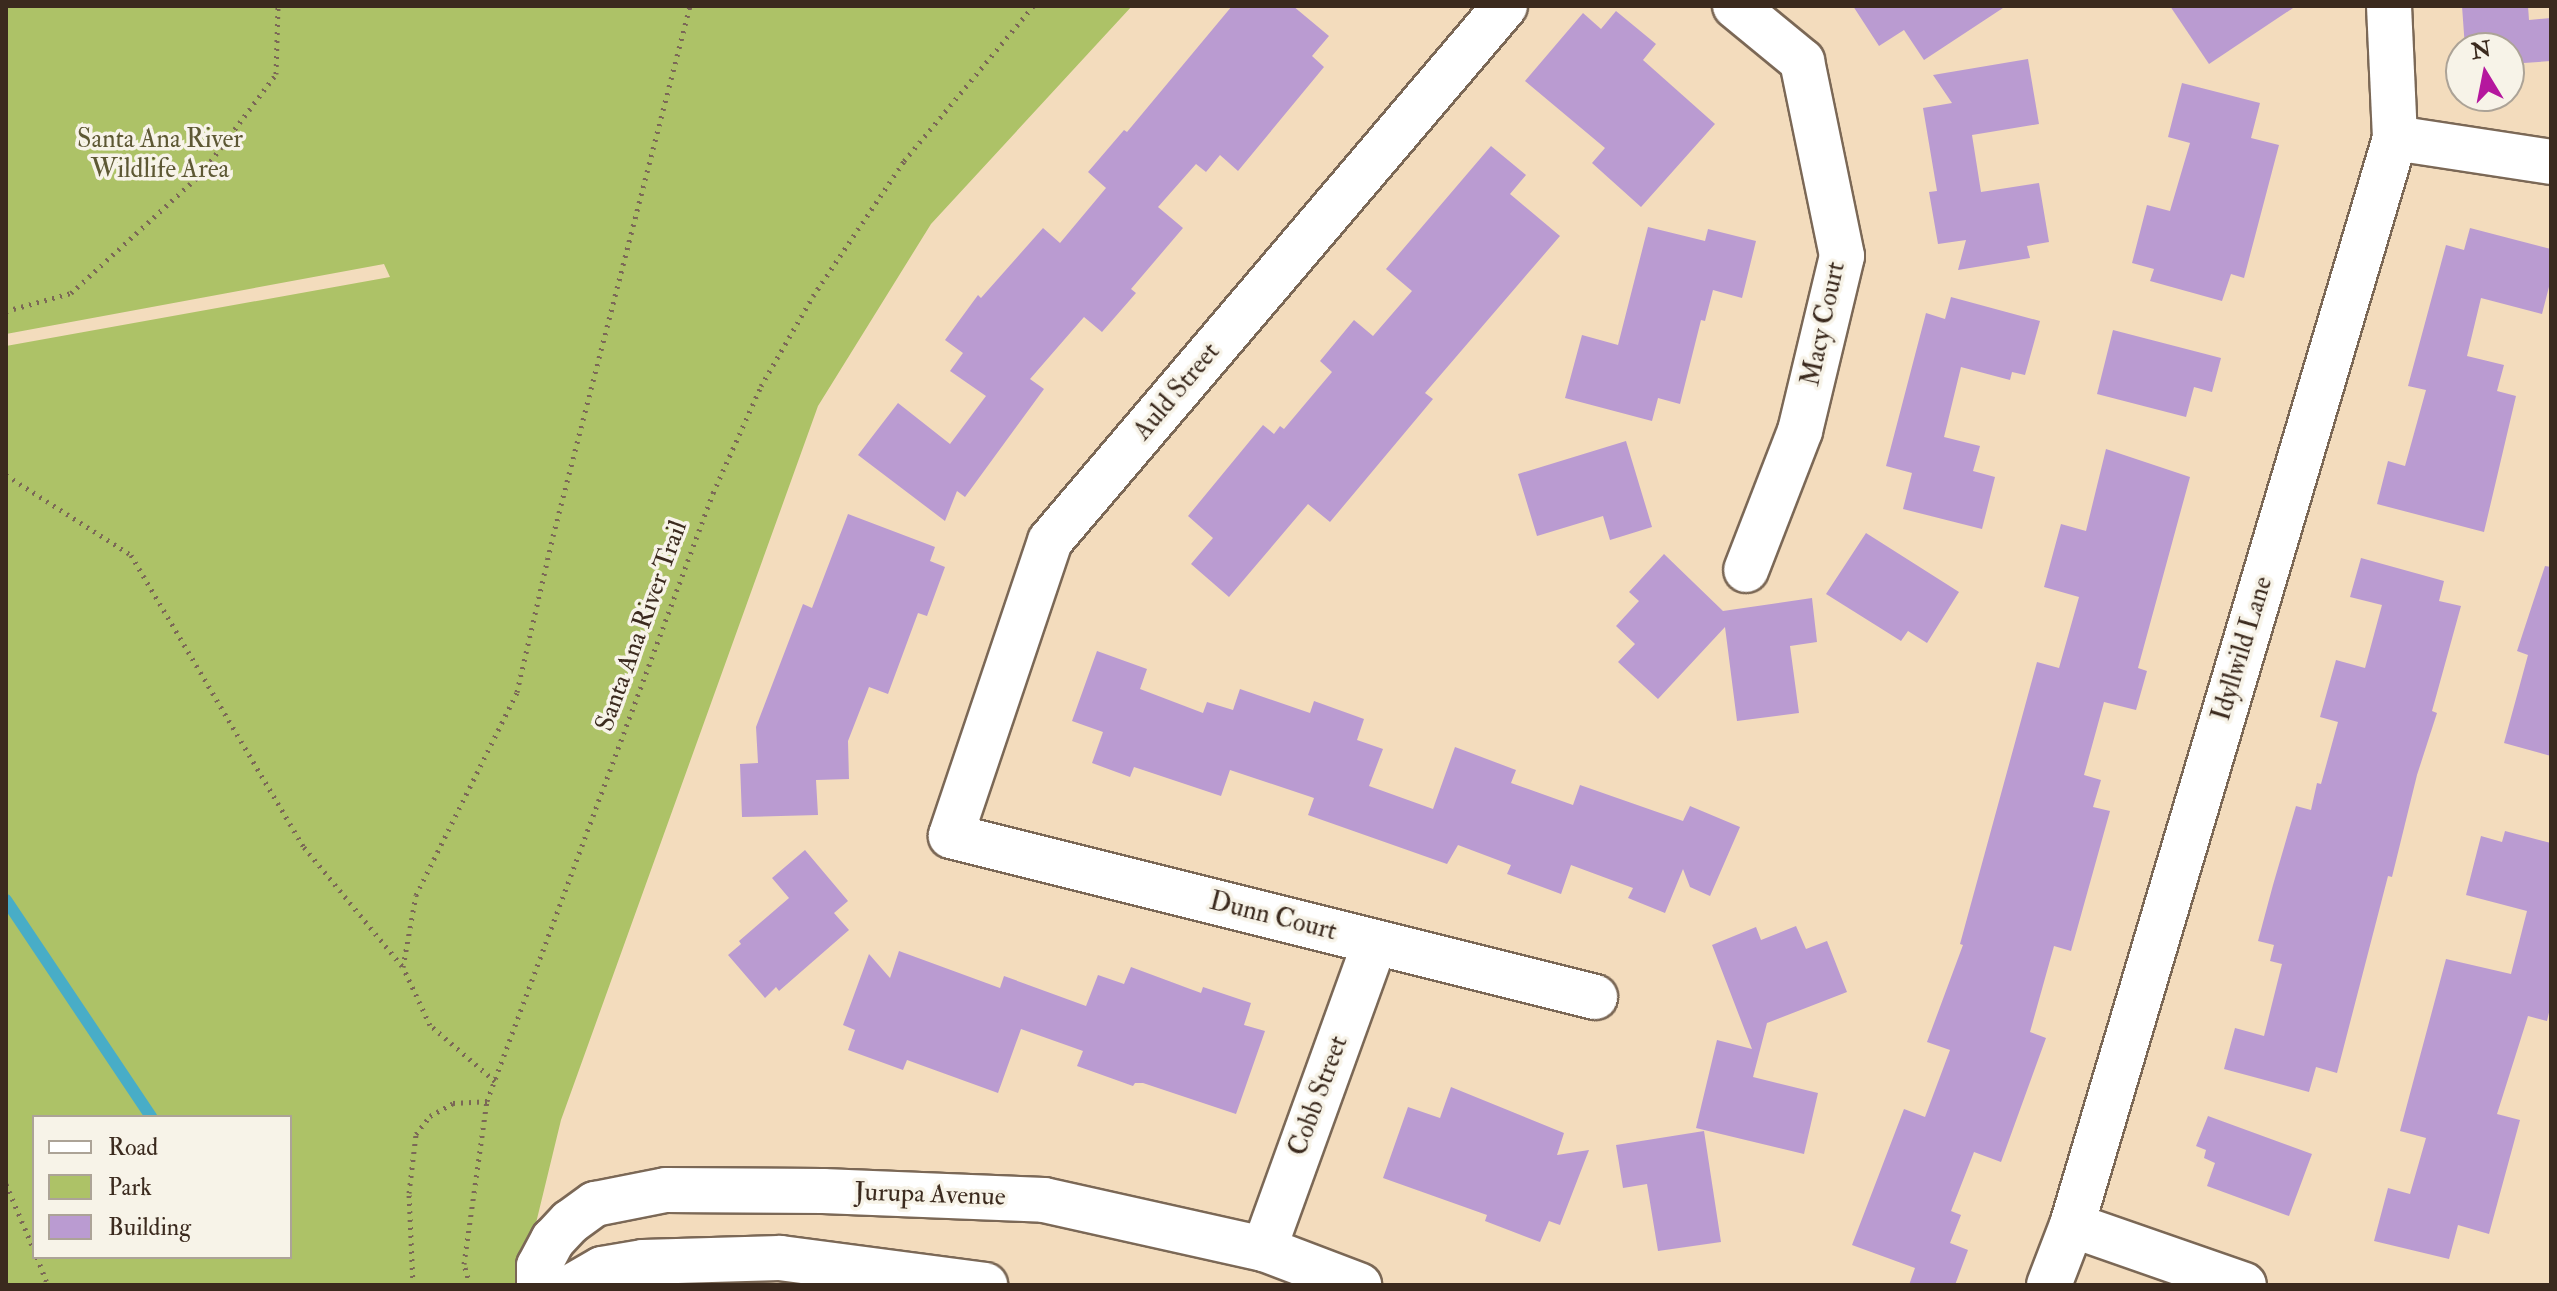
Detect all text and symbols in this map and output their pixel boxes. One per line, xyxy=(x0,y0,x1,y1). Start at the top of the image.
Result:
north arrow xyxy=(2445,32,2525,112)
text: N xyxy=(2469,35,2493,66)
park label: Santa Ana River Wildlife Area xyxy=(77,124,243,186)
street label: Macy Court xyxy=(1796,259,1852,389)
street label: Auld Street xyxy=(1127,337,1227,447)
street label: Santa Ana River Trail xyxy=(589,516,695,736)
street label: Idyllwild Lane xyxy=(2206,573,2280,725)
street label: Dunn Court xyxy=(1206,886,1340,948)
street label: Cobb Street xyxy=(1283,1032,1355,1160)
legend xyxy=(32,1115,292,1259)
text: Road xyxy=(108,1132,158,1163)
text: Park xyxy=(108,1172,152,1203)
street label: Jurupa Avenue xyxy=(854,1177,1006,1213)
text: Building xyxy=(108,1212,191,1243)

